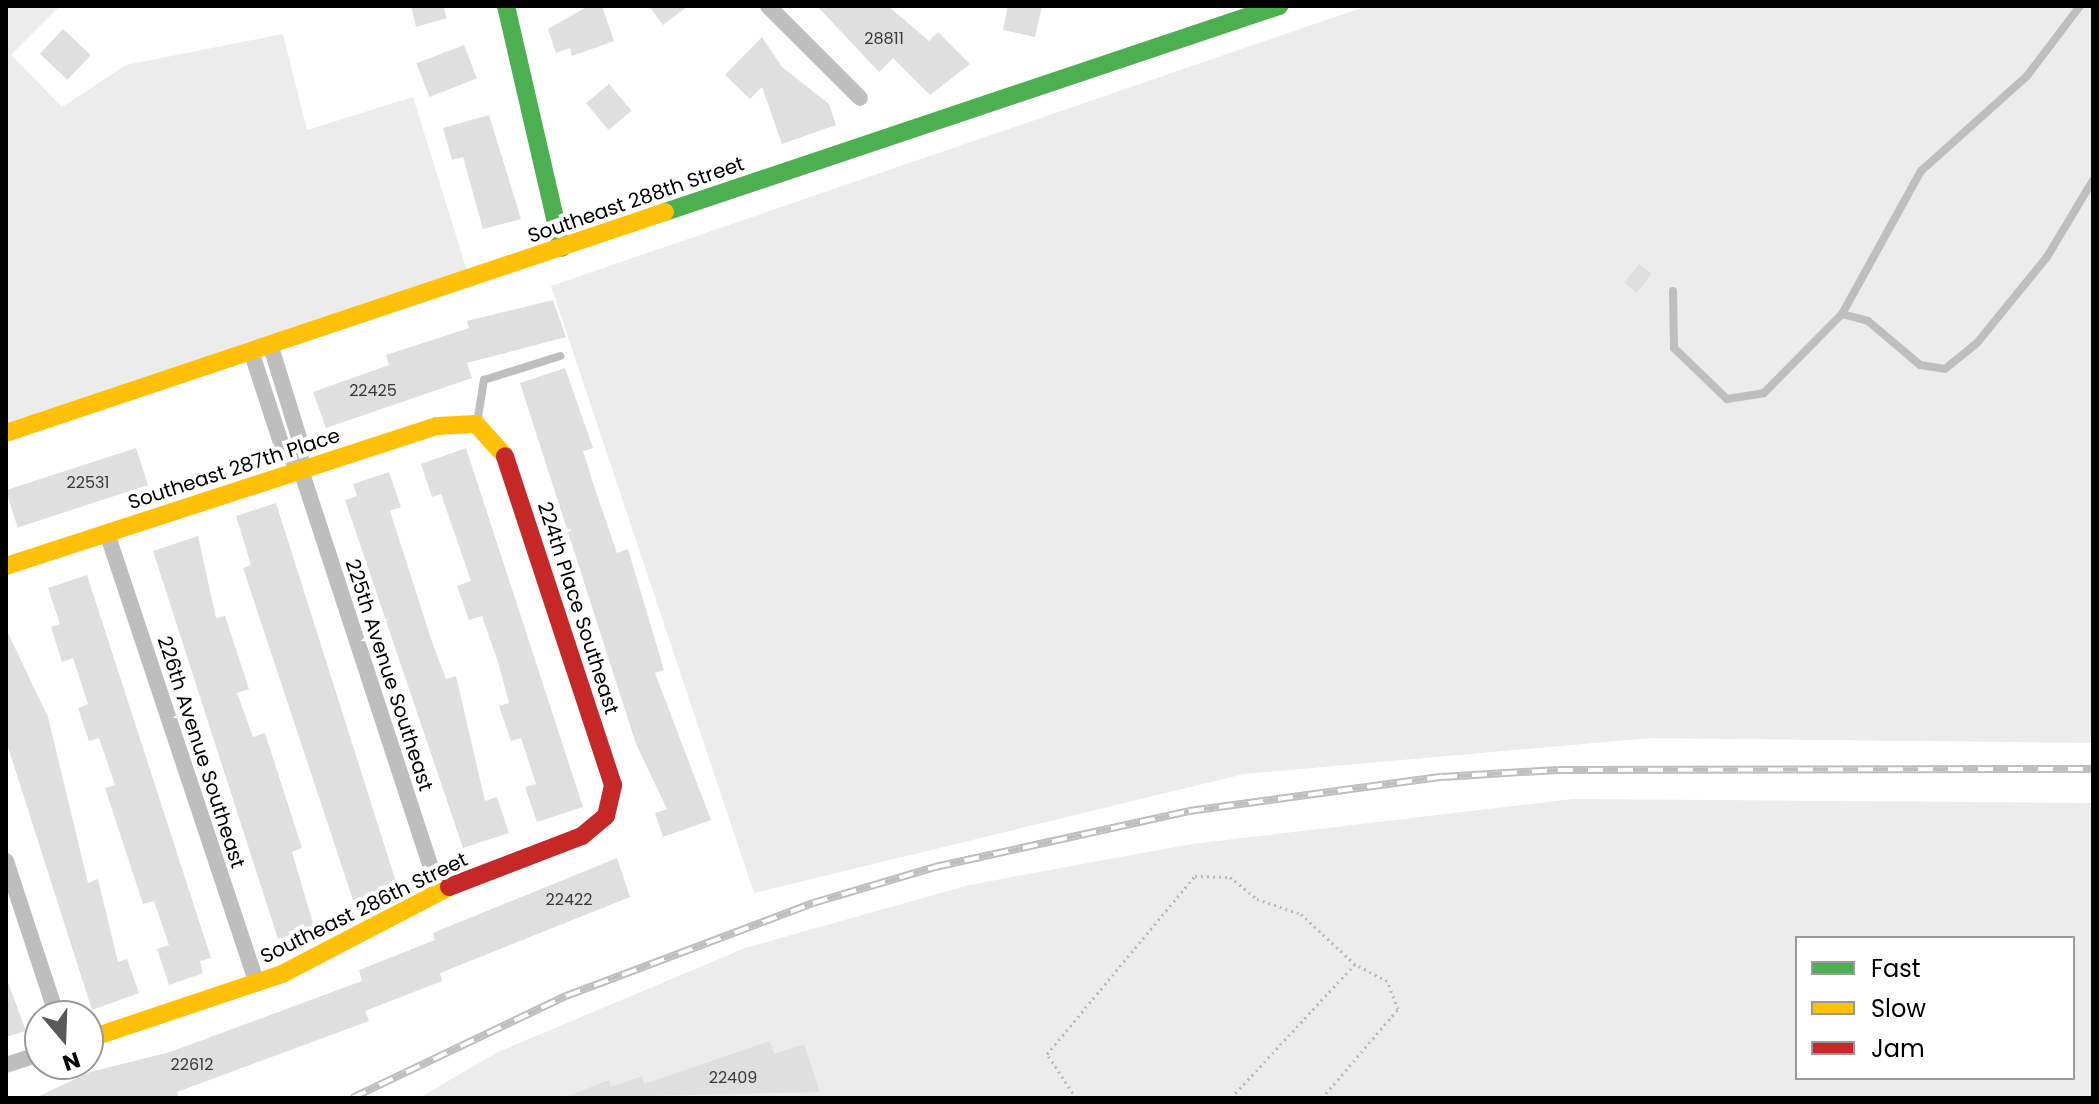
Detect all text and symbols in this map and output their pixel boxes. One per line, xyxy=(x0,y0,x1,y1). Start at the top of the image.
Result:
house number: 28811 xyxy=(864,29,904,49)
street label: Southeast 288th Street xyxy=(525,152,747,248)
house number: 22425 xyxy=(349,381,397,401)
street label: Southeast 287th Place xyxy=(125,423,343,515)
house number: 22531 xyxy=(67,473,109,493)
street label: 224th Place Southeast xyxy=(532,499,624,717)
street label: 225th Avenue Southeast xyxy=(340,556,438,794)
street label: 226th Avenue Southeast xyxy=(152,633,250,871)
street label: Southeast 286th Street xyxy=(257,847,471,969)
house number: 22422 xyxy=(546,890,592,910)
legend xyxy=(1795,936,2075,1080)
text: Fast xyxy=(1871,952,1921,985)
text: Slow xyxy=(1871,992,1926,1025)
north arrow xyxy=(24,1000,104,1080)
text: Jam xyxy=(1871,1032,1925,1065)
text: N xyxy=(58,1044,84,1079)
house number: 22612 xyxy=(171,1055,213,1075)
house number: 22409 xyxy=(709,1068,757,1088)

